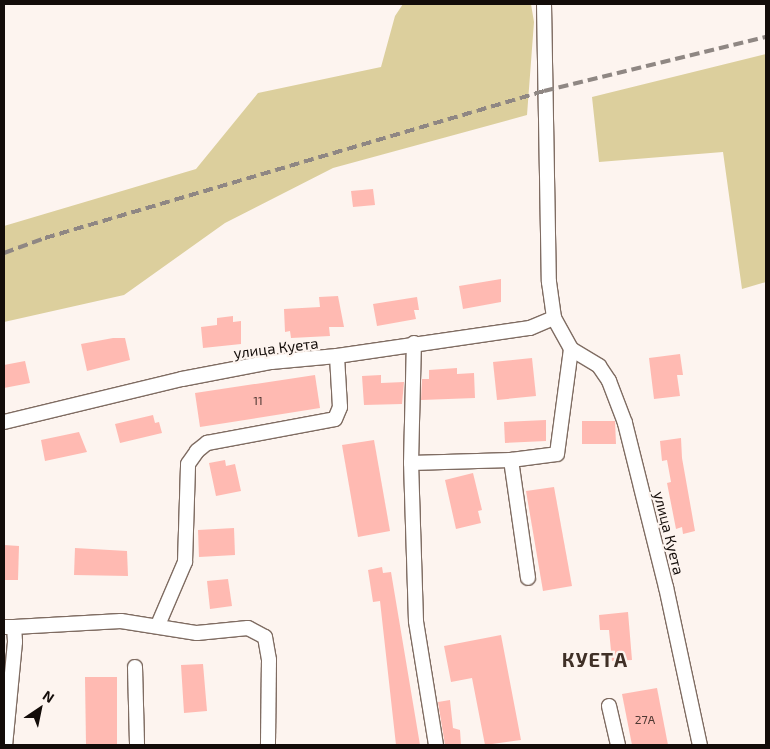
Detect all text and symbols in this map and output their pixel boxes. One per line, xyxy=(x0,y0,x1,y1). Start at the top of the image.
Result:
street label: улица Куета xyxy=(233,334,319,362)
house number: 11 xyxy=(253,394,263,408)
street label: улица Куета xyxy=(650,489,688,577)
district label: КУЕТА xyxy=(561,647,629,671)
north arrow xyxy=(15,684,65,734)
text: N xyxy=(40,686,58,706)
house number: 27А xyxy=(635,713,655,727)

